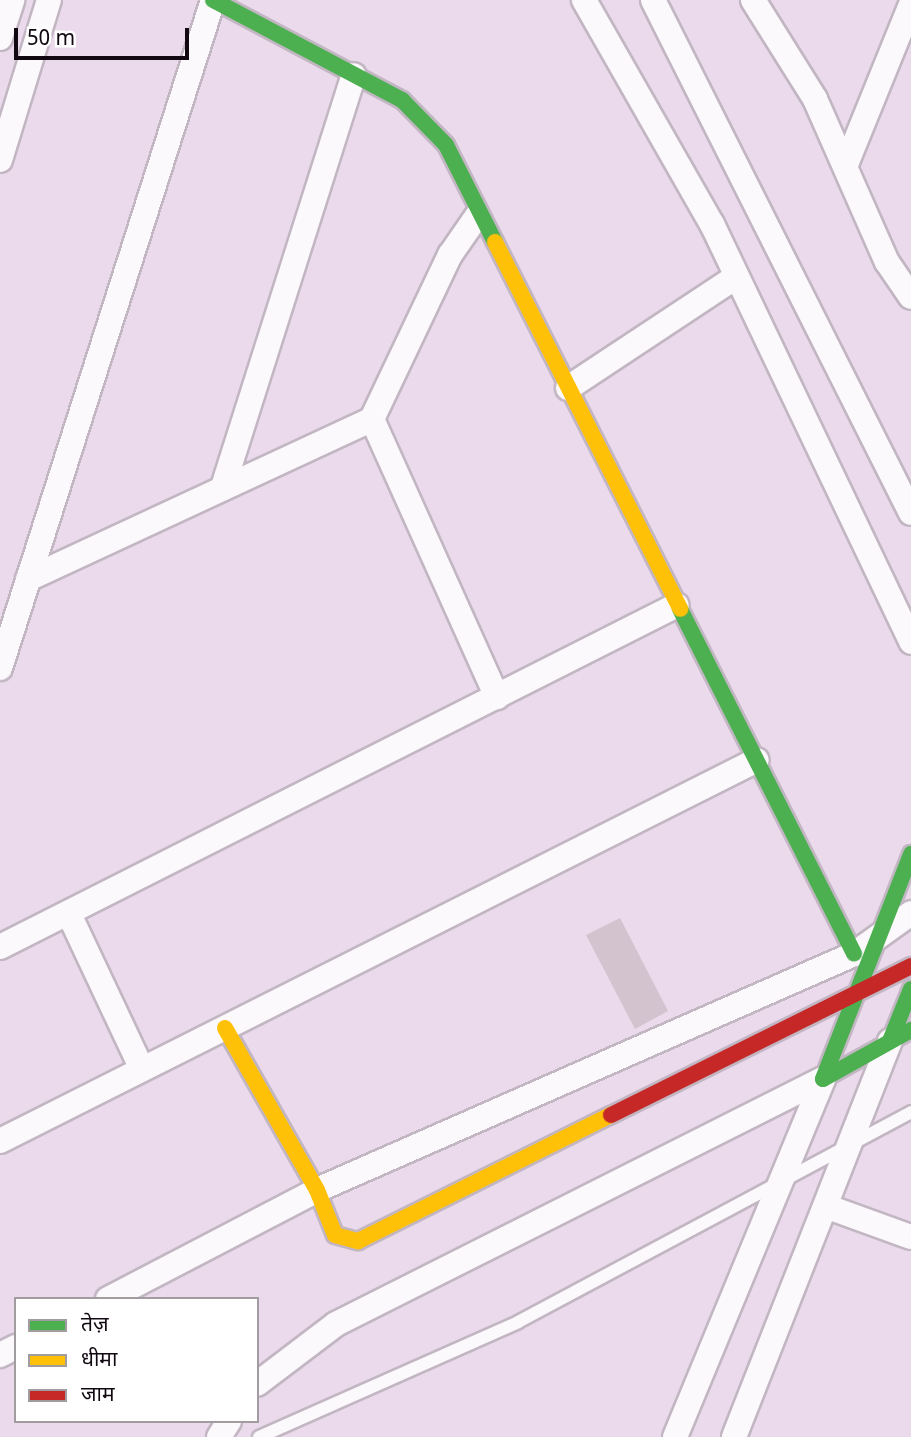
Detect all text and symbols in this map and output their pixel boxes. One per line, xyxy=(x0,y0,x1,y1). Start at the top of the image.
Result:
scale bar xyxy=(18,14,192,58)
text: 50 m xyxy=(27,26,75,54)
legend xyxy=(14,1297,259,1423)
text: तेज़ xyxy=(81,1312,109,1340)
text: धीमा xyxy=(81,1347,117,1375)
text: जाम xyxy=(81,1382,115,1410)

